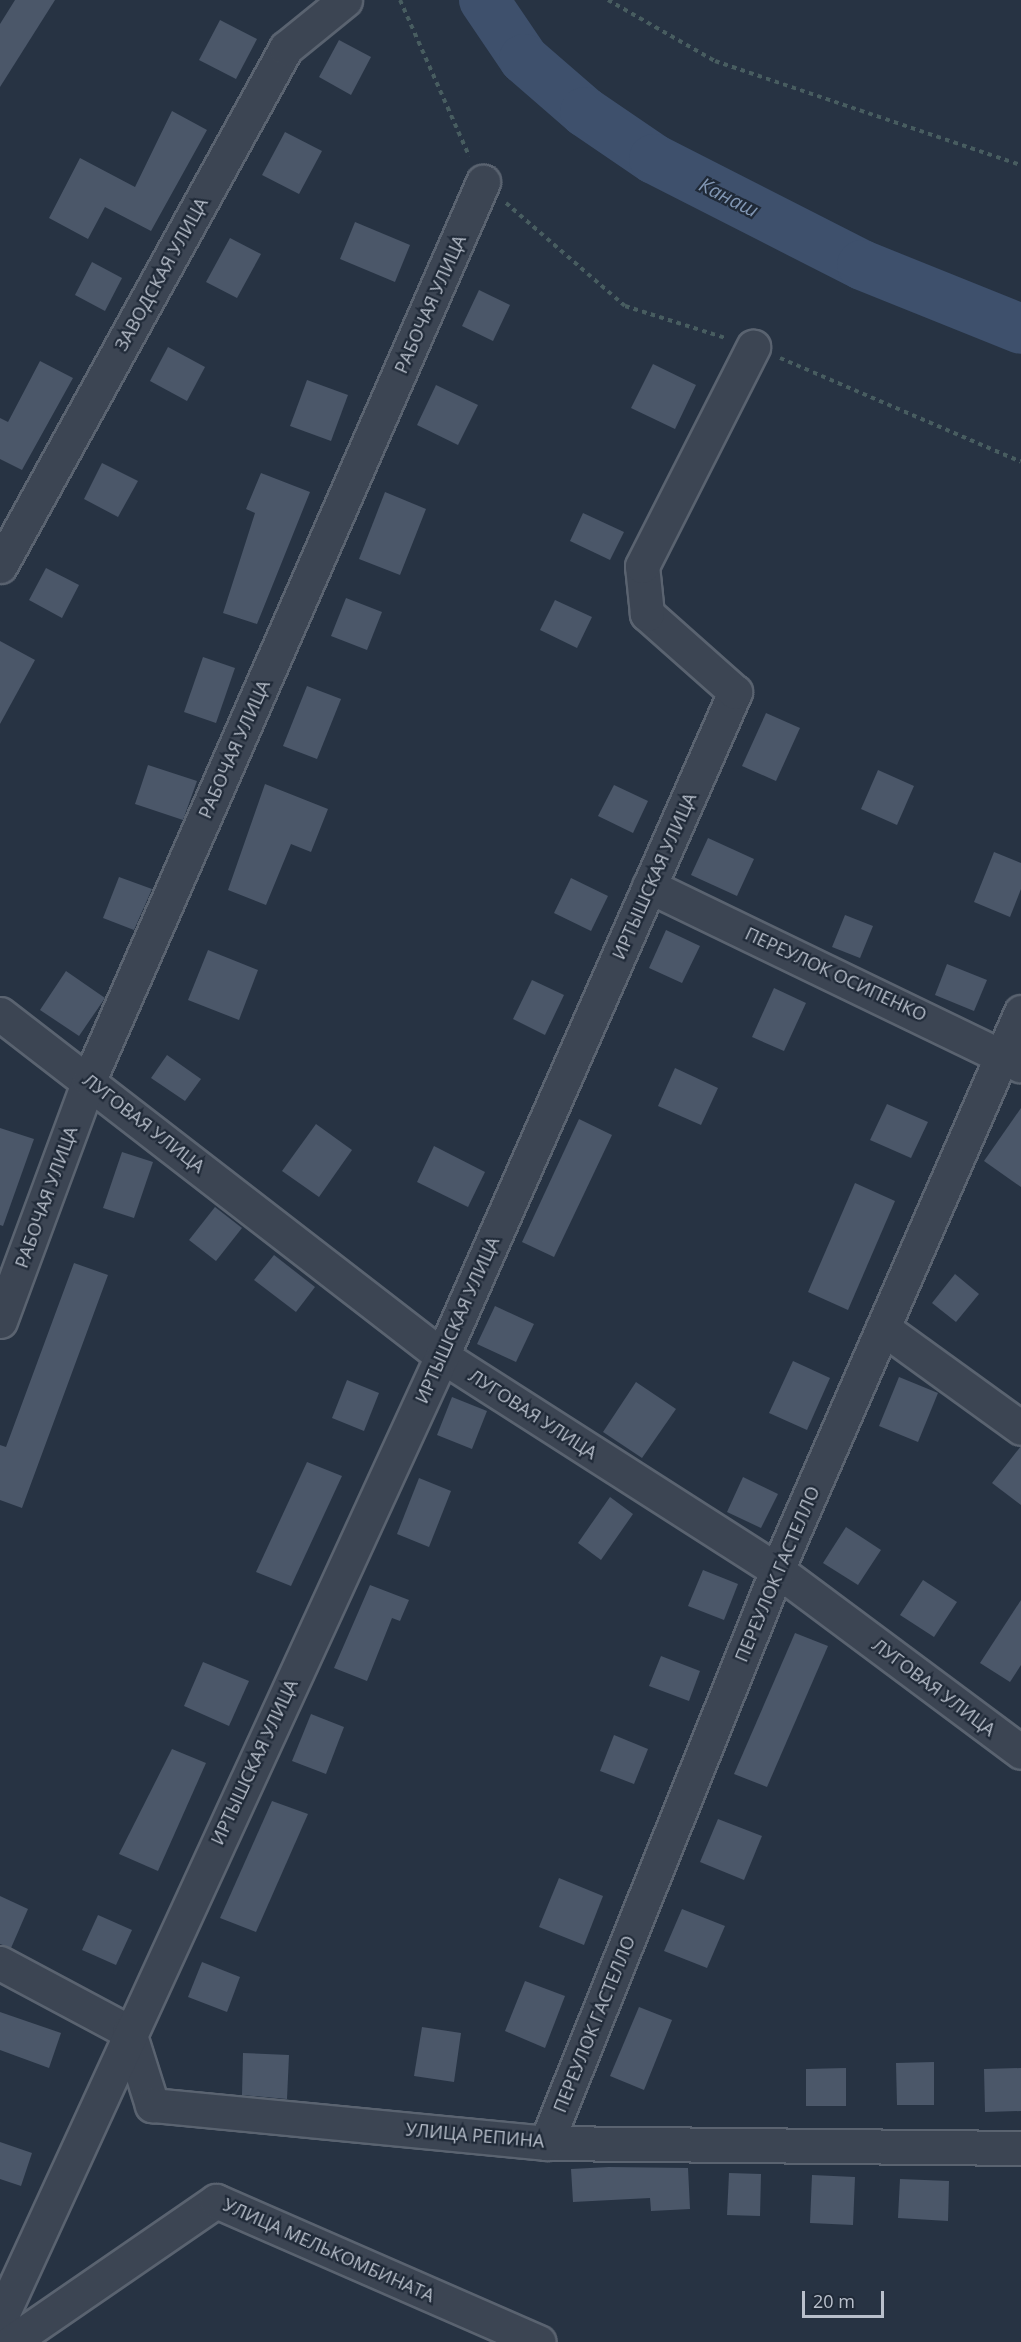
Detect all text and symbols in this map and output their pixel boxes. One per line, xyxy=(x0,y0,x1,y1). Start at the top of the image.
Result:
water label: Канаш xyxy=(695,172,763,222)
street label: ЗАВОДСКАЯ УЛИЦА xyxy=(110,194,212,354)
street label: РАБОЧАЯ УЛИЦА xyxy=(390,231,470,377)
street label: РАБОЧАЯ УЛИЦА xyxy=(194,676,274,822)
street label: ИРТЫШСКАЯ УЛИЦА xyxy=(608,789,700,963)
street label: ПЕРЕУЛОК ОСИПЕНКО xyxy=(742,922,930,1026)
street label: ЛУГОВАЯ УЛИЦА xyxy=(79,1069,209,1177)
street label: РАБОЧАЯ УЛИЦА xyxy=(10,1123,82,1271)
street label: ИРТЫШСКАЯ УЛИЦА xyxy=(411,1233,503,1407)
street label: ЛУГОВАЯ УЛИЦА xyxy=(465,1365,601,1463)
street label: ПЕРЕУЛОК ГАСТЕЛЛО xyxy=(730,1483,824,1665)
street label: ЛУГОВАЯ УЛИЦА xyxy=(868,1634,1000,1740)
street label: ИРТЫШСКАЯ УЛИЦА xyxy=(206,1676,302,1848)
street label: ПЕРЕУЛОК ГАСТЕЛЛО xyxy=(549,1932,639,2116)
street label: УЛИЦА РЕПИНА xyxy=(405,2118,545,2152)
street label: УЛИЦА МЕЛЬКОМБИНАТА xyxy=(220,2194,438,2306)
scale bar xyxy=(805,2279,888,2317)
text: 20 m xyxy=(813,2289,855,2313)

